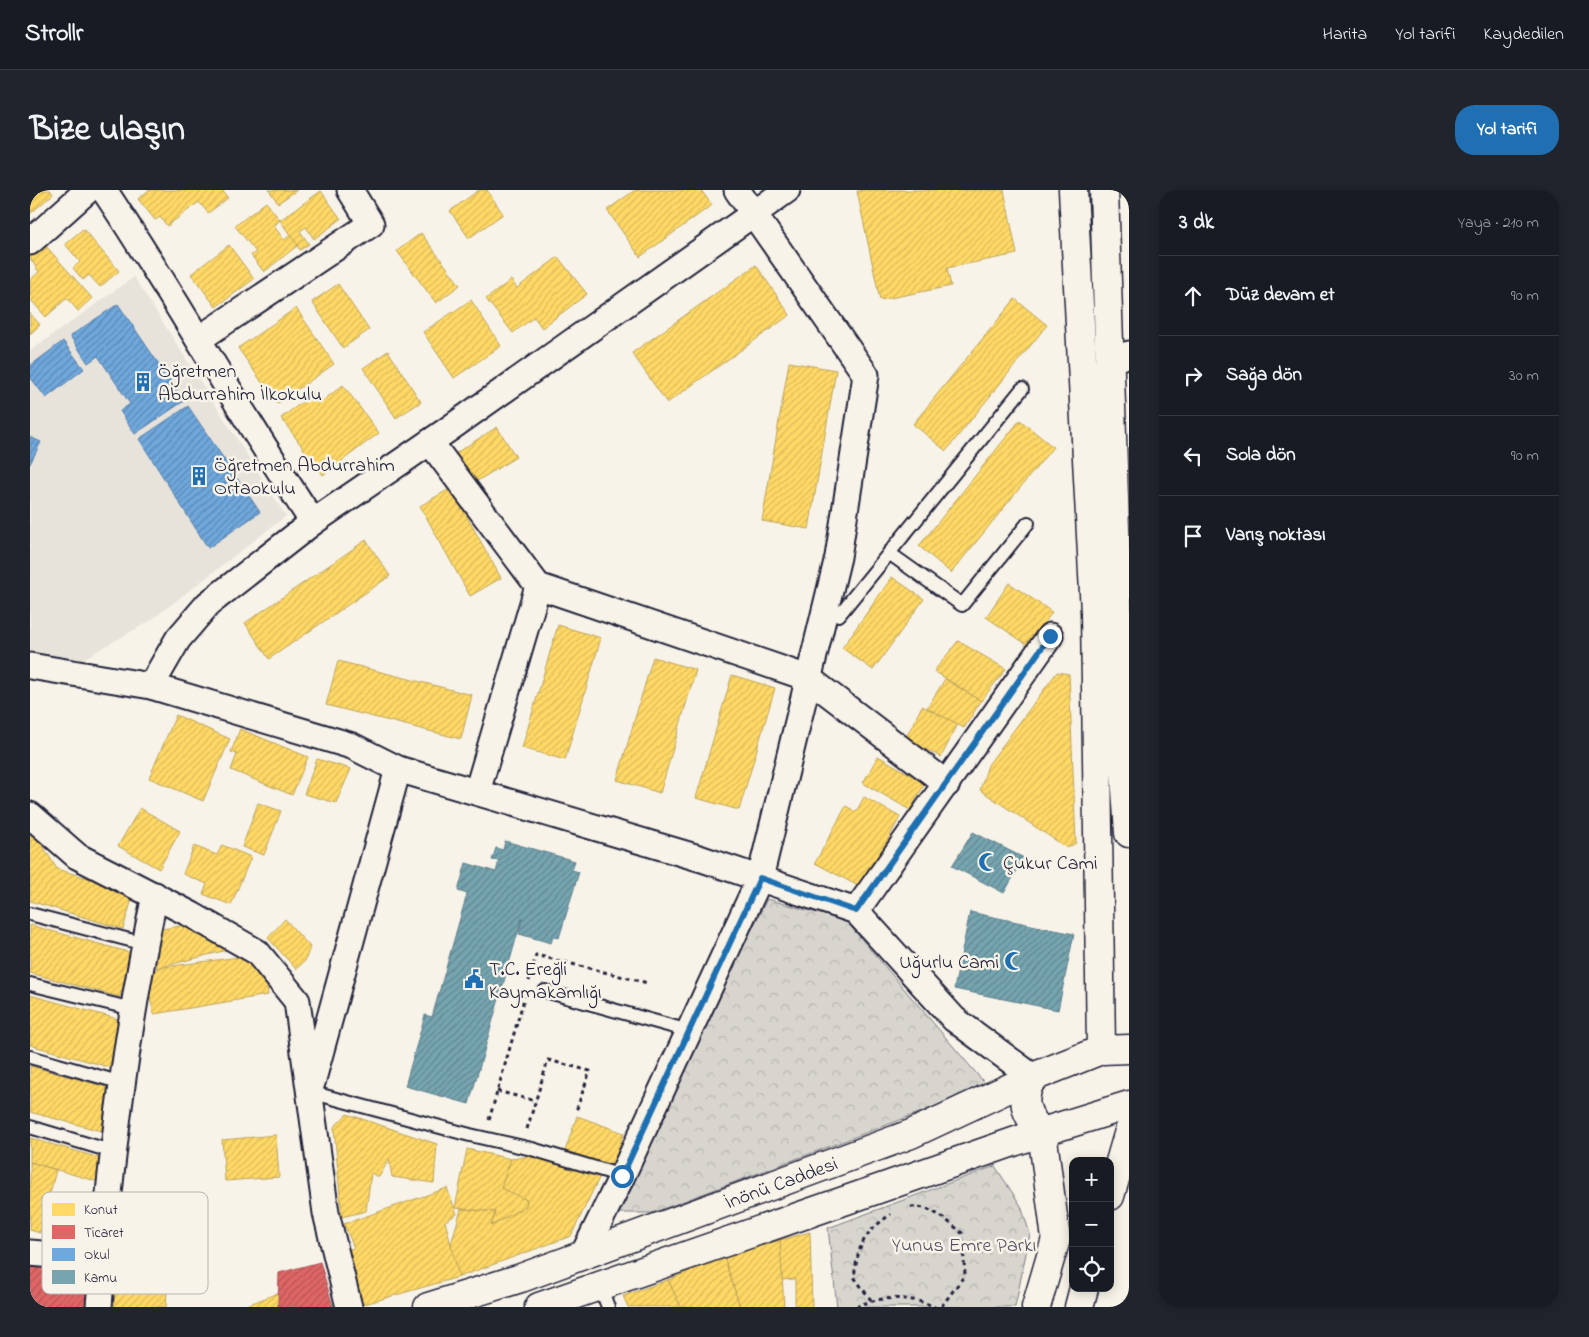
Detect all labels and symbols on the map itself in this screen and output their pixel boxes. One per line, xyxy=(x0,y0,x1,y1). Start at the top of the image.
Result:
place label: Öğretmen Abdurrahim İlkokulu xyxy=(158,358,322,410)
building icon: Öğretmen Abdurrahim İlkokulu xyxy=(132,371,154,393)
place label: Öğretmen Abdurrahim Ortaokulu xyxy=(214,452,395,504)
building icon: Öğretmen Abdurrahim Ortaokulu xyxy=(188,465,210,487)
route end xyxy=(1039,625,1062,648)
place label: Çukur Cami xyxy=(1003,850,1098,879)
mosque icon: Çukur Cami xyxy=(977,851,999,873)
place label: Uğurlu Cami xyxy=(899,949,999,979)
mosque icon: Uğurlu Cami xyxy=(1003,950,1025,972)
place label: T.C. Ereğli Kaymakamlığı xyxy=(489,956,602,1009)
public building icon: T.C. Ereğli Kaymakamlığı xyxy=(463,968,485,990)
street label: İnönü Caddesi xyxy=(721,1151,842,1218)
route start xyxy=(611,1165,634,1188)
legend xyxy=(42,1192,208,1294)
text: Konut xyxy=(84,1200,118,1221)
text: Ticaret xyxy=(84,1223,124,1244)
park label: Yunus Emre Parkı xyxy=(892,1232,1036,1261)
text: Okul xyxy=(84,1245,110,1266)
text: Kamu xyxy=(84,1268,117,1289)

